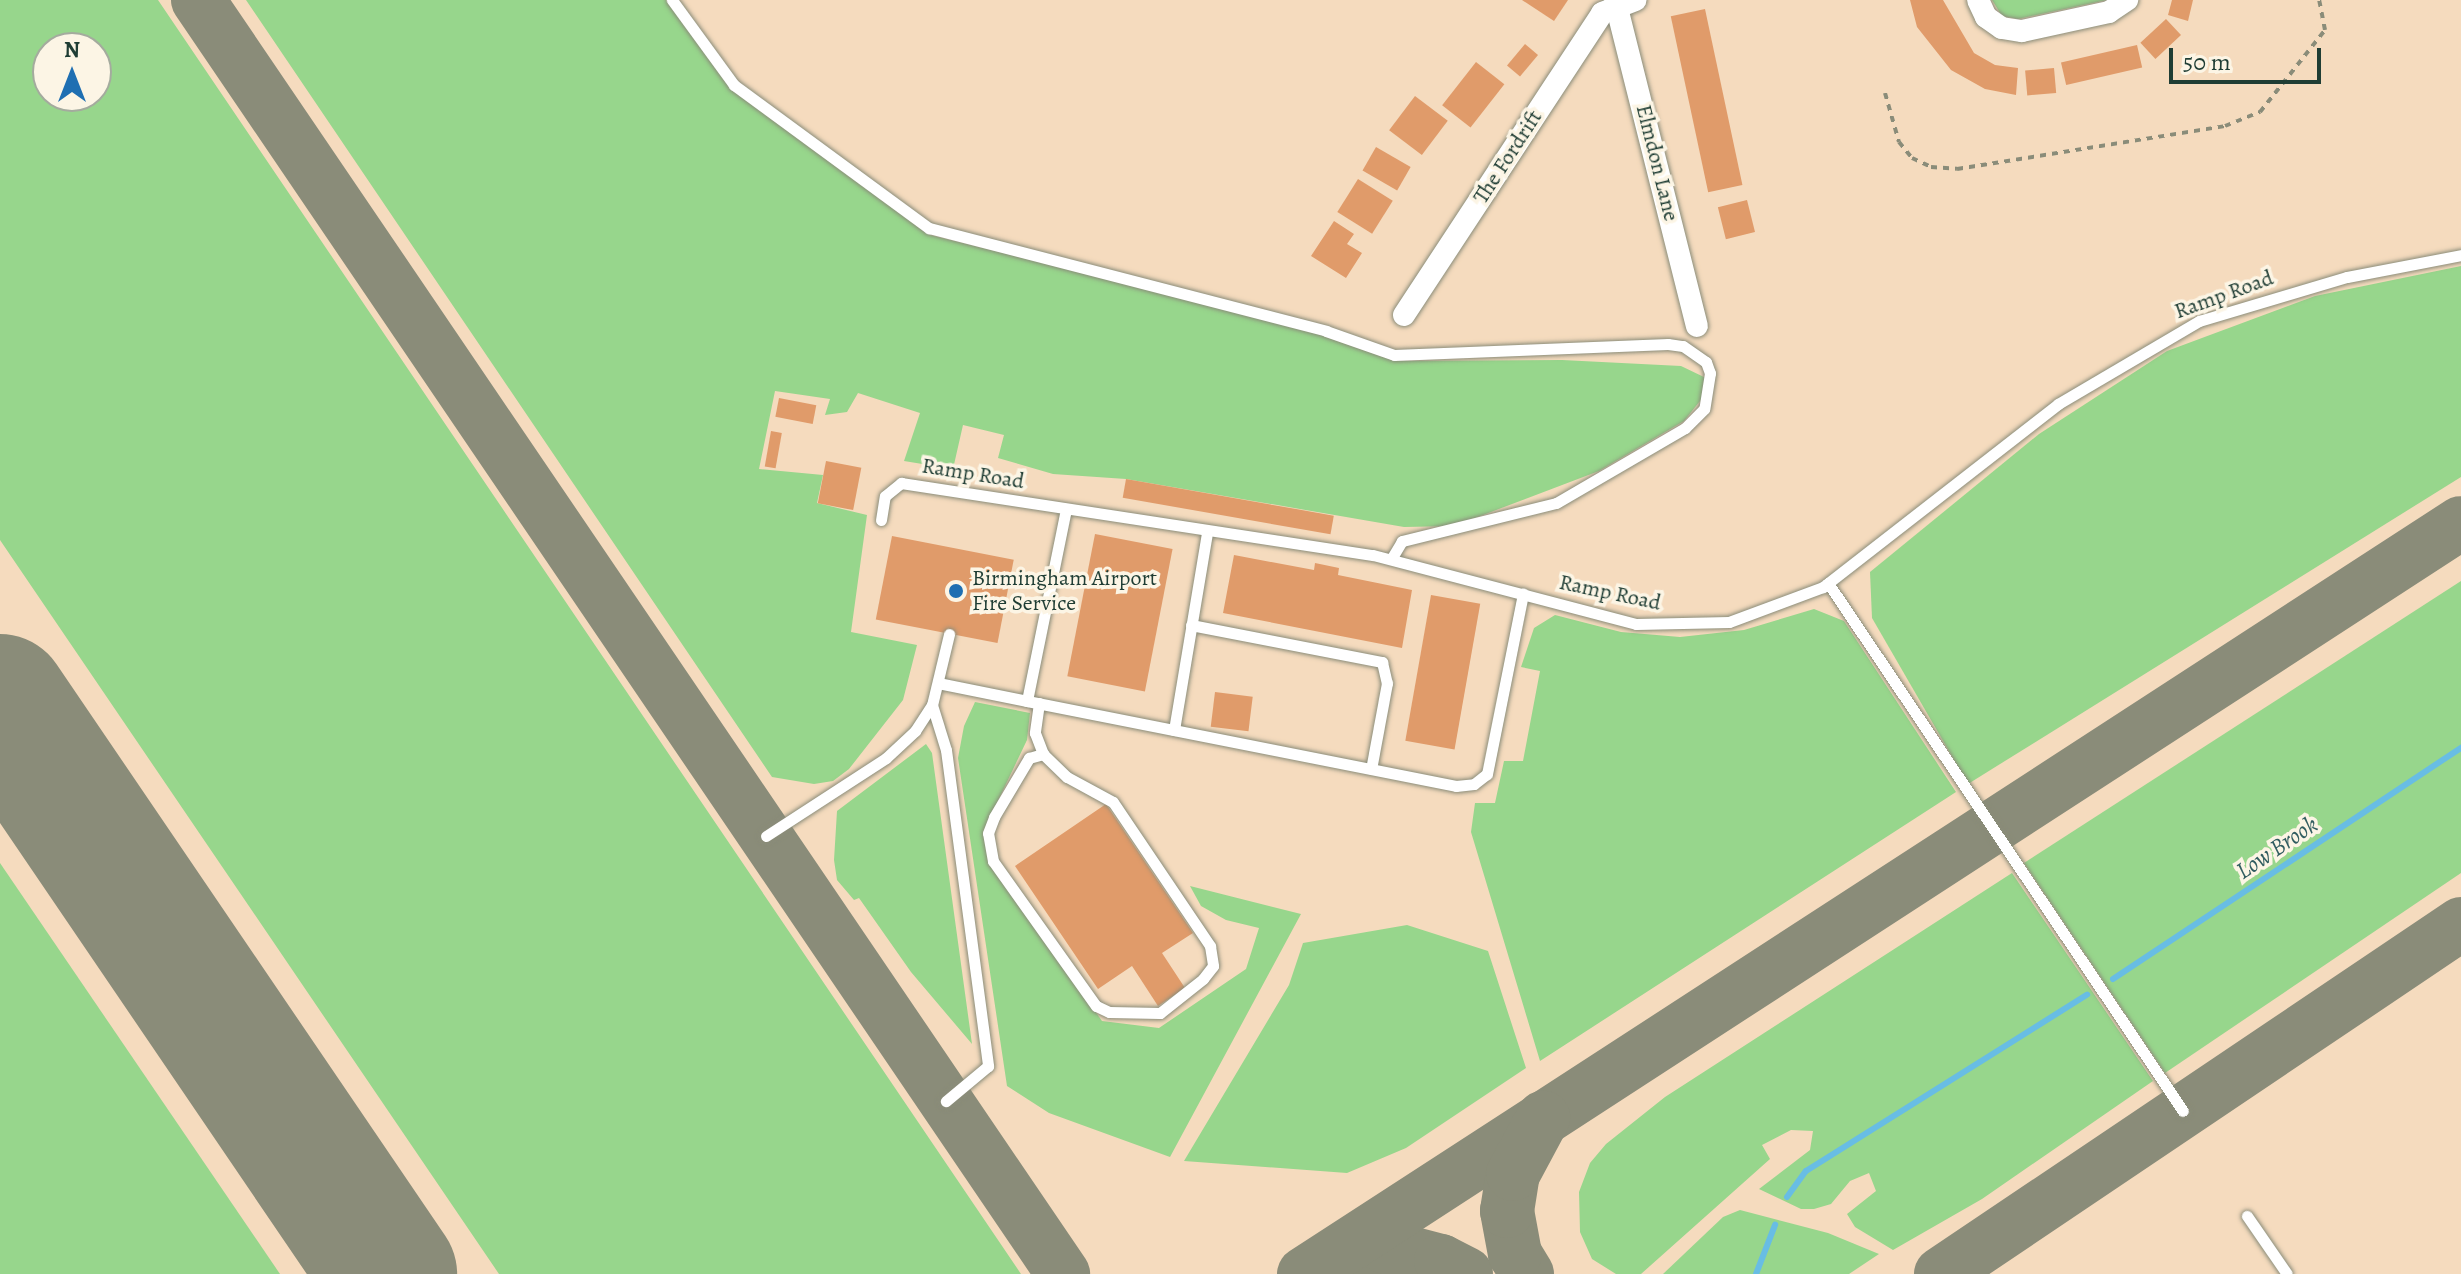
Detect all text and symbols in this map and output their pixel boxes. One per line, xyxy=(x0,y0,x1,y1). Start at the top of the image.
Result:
north arrow xyxy=(32,32,112,112)
scale bar xyxy=(2173,32,2325,82)
text: N xyxy=(64,35,80,65)
text: 50 m xyxy=(2183,46,2231,78)
street label: Elmdon Lane xyxy=(1630,102,1684,224)
street label: The Fordrift xyxy=(1468,105,1548,209)
street label: Ramp Road xyxy=(2171,265,2277,325)
street label: Ramp Road xyxy=(920,453,1026,495)
place label: Birmingham Airport Fire Service xyxy=(972,565,1157,616)
street label: Ramp Road xyxy=(1557,569,1663,617)
marker: Birmingham Airport Fire Service xyxy=(947,582,965,600)
water label: Low Brook xyxy=(2231,810,2323,886)

